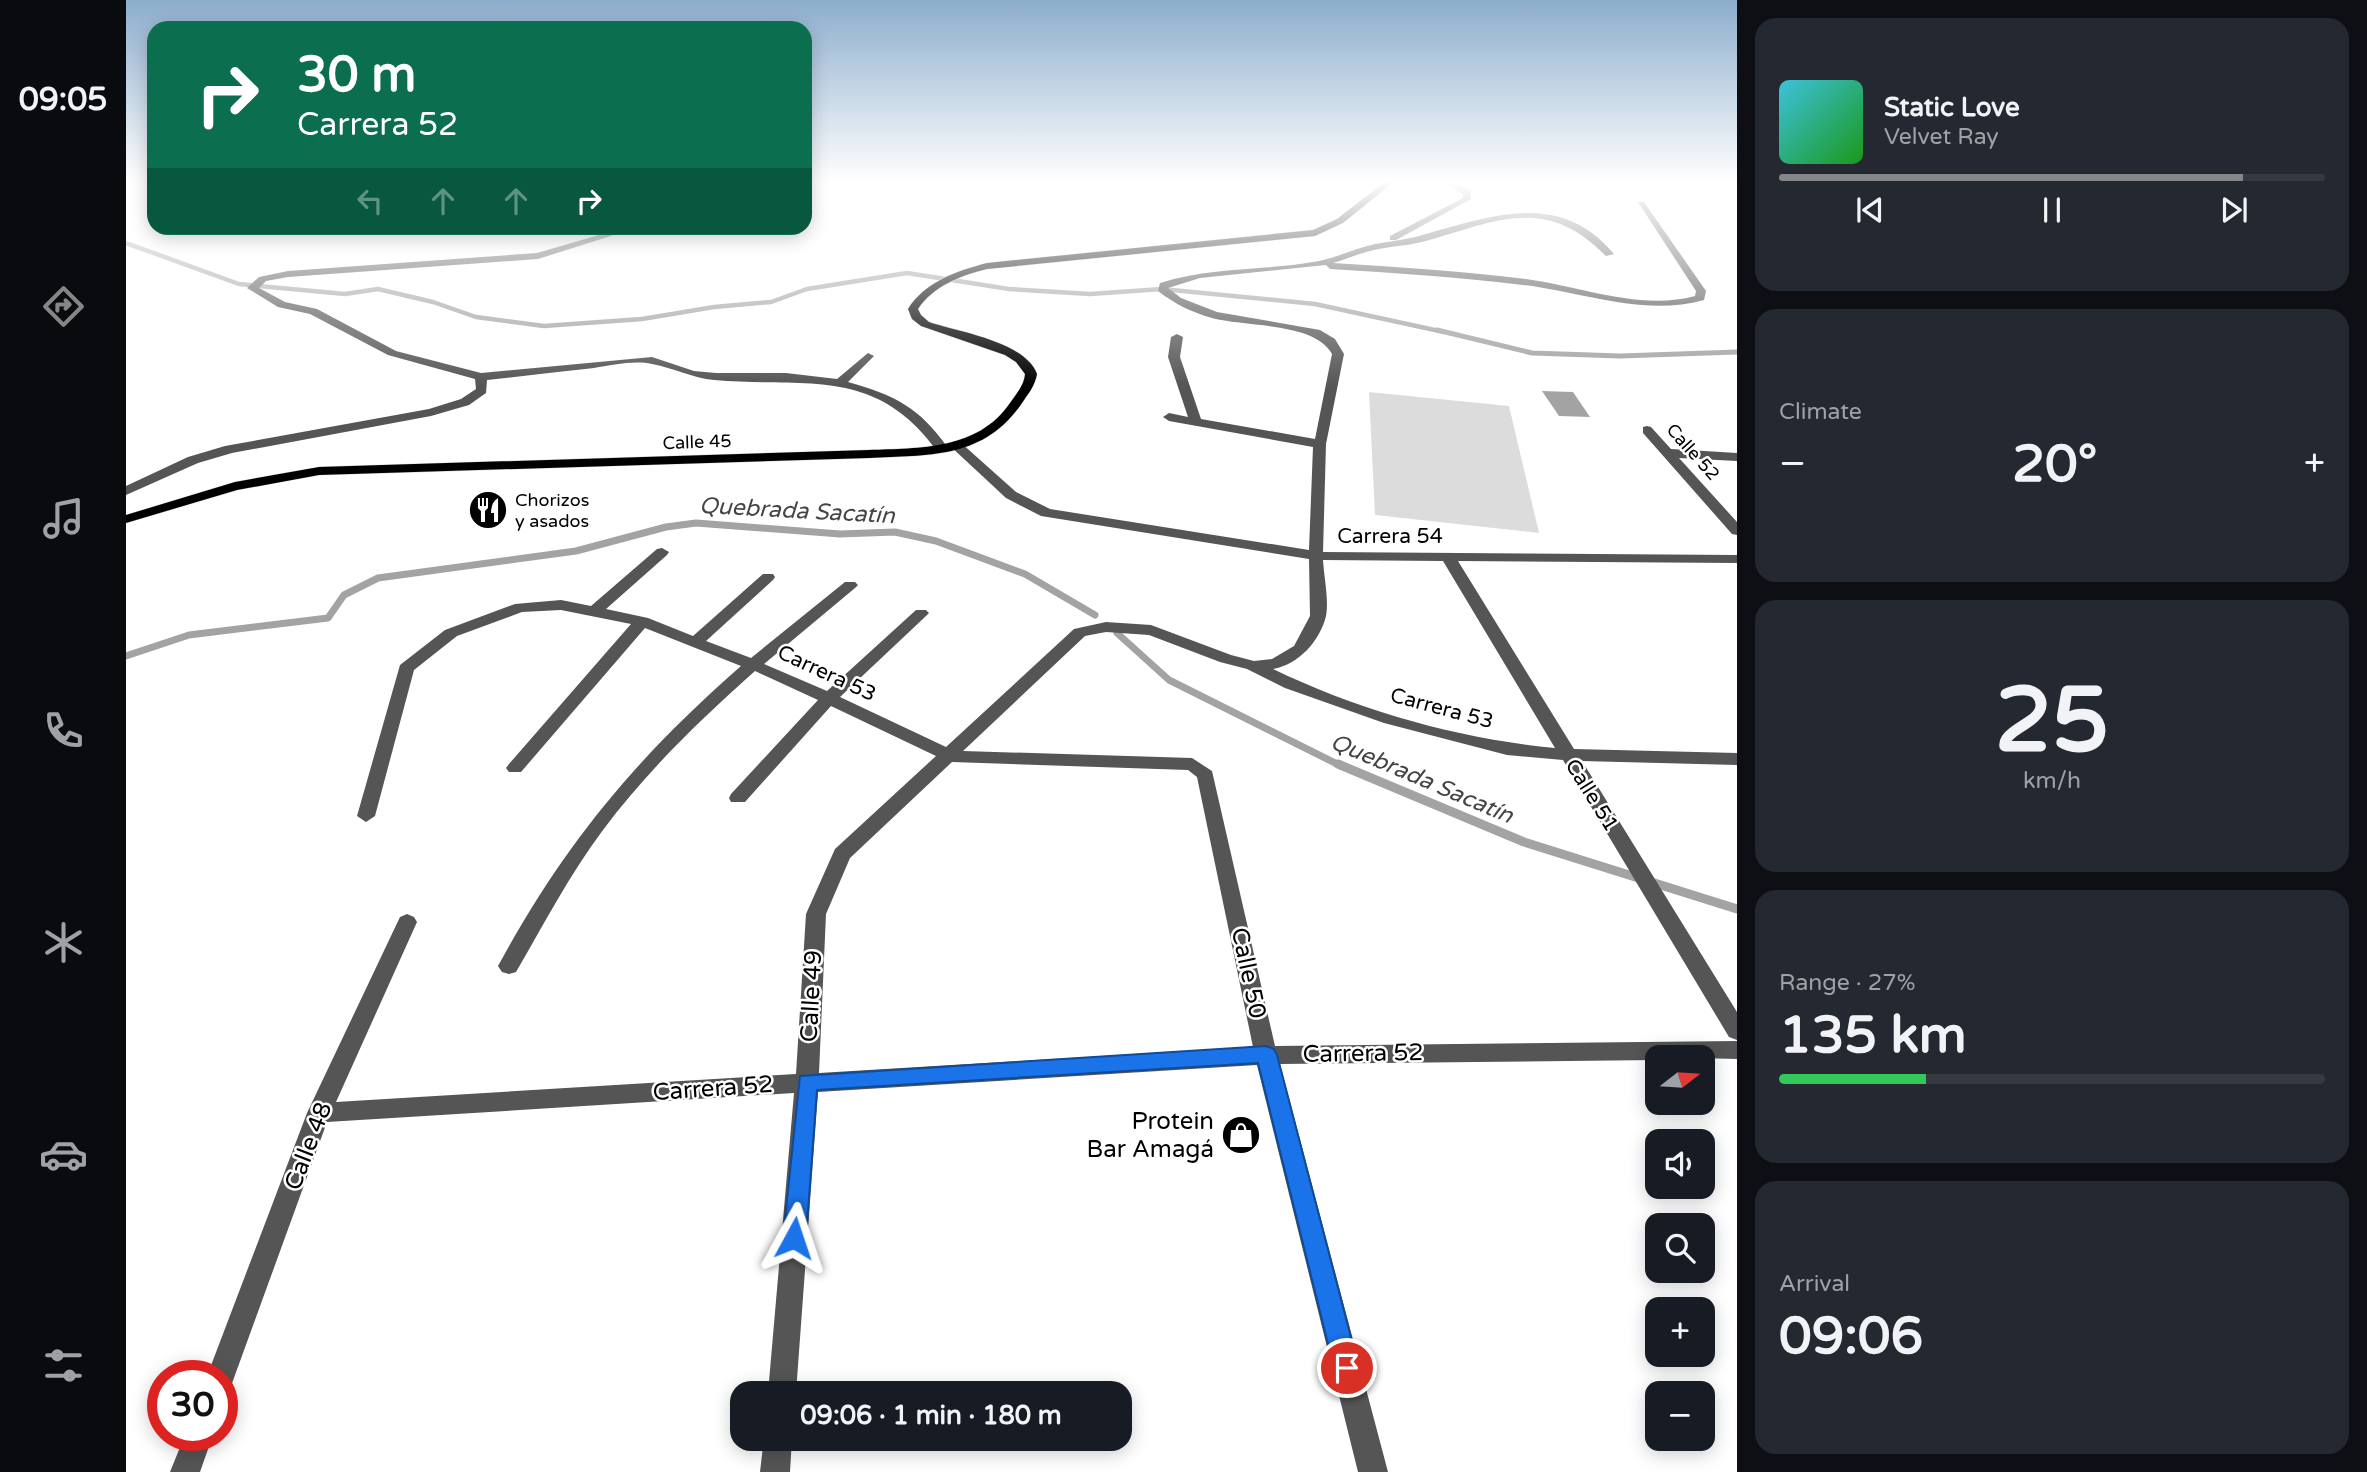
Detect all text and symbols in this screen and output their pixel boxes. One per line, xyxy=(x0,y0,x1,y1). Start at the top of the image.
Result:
text: 30 m xyxy=(297,46,416,105)
icon: right xyxy=(182,49,273,140)
text: 09:05 xyxy=(19,81,107,119)
text: Static Love xyxy=(1884,92,2020,123)
text: Carrera 52 xyxy=(297,106,458,144)
text: Velvet Ray xyxy=(1884,123,1999,151)
icon: left xyxy=(351,182,389,220)
icon: ahead xyxy=(424,182,462,220)
icon: ahead xyxy=(497,182,535,220)
icon: right xyxy=(570,182,608,220)
icon: previous xyxy=(1851,191,1889,229)
icon: pause xyxy=(2033,191,2071,229)
icon: next xyxy=(2215,191,2253,229)
icon: directions xyxy=(39,282,88,331)
text: Climate xyxy=(1779,398,1862,426)
street label: Calle 52 xyxy=(1662,419,1724,485)
street label: Calle 45 xyxy=(662,430,732,454)
text: 20° xyxy=(2012,433,2097,496)
text: − xyxy=(1779,441,1806,487)
text: + xyxy=(2304,441,2325,487)
restaurant icon: Chorizos y asados xyxy=(467,489,509,531)
place label: Chorizos y asados xyxy=(515,489,589,532)
water label: Quebrada Sacatín xyxy=(698,492,896,530)
icon: music xyxy=(39,494,88,543)
street label: Carrera 54 xyxy=(1337,524,1443,549)
street label: Carrera 53 xyxy=(774,640,880,707)
text: 25 xyxy=(1995,666,2109,776)
street label: Carrera 53 xyxy=(1388,683,1496,734)
icon: phone xyxy=(39,706,88,755)
water label: Quebrada Sacatín xyxy=(1326,728,1518,830)
street label: Calle 51 xyxy=(1560,754,1624,836)
text: km/h xyxy=(2023,767,2081,795)
icon: climate xyxy=(39,918,88,967)
street label: Calle 50 xyxy=(1225,925,1272,1021)
street label: Calle 49 xyxy=(795,949,828,1043)
text: Range · 27% xyxy=(1779,969,1915,997)
text: 135 km xyxy=(1779,1004,1967,1067)
street label: Carrera 52 xyxy=(1302,1038,1424,1069)
north arrow xyxy=(1645,1045,1715,1115)
map controls xyxy=(1645,1045,1715,1451)
street label: Carrera 52 xyxy=(652,1070,774,1107)
street label: Calle 48 xyxy=(278,1098,339,1194)
place label: Protein Bar Amagá xyxy=(1087,1107,1214,1164)
shop icon: Protein Bar Amagá xyxy=(1220,1114,1262,1156)
button: sound xyxy=(1645,1129,1715,1199)
icon: car xyxy=(39,1130,88,1179)
position arrow xyxy=(757,1201,831,1275)
button: search xyxy=(1645,1213,1715,1283)
text: Arrival xyxy=(1779,1270,1850,1298)
button: + xyxy=(1645,1297,1715,1367)
text: 09:06 xyxy=(1779,1305,1923,1368)
pin xyxy=(1317,1338,1377,1398)
icon: filters xyxy=(39,1341,88,1390)
icon: arrive xyxy=(1328,1349,1366,1387)
speed limit sign: 30 xyxy=(147,1360,238,1451)
button: − xyxy=(1645,1381,1715,1451)
text: 09:06 · 1 min · 180 m xyxy=(800,1400,1062,1431)

